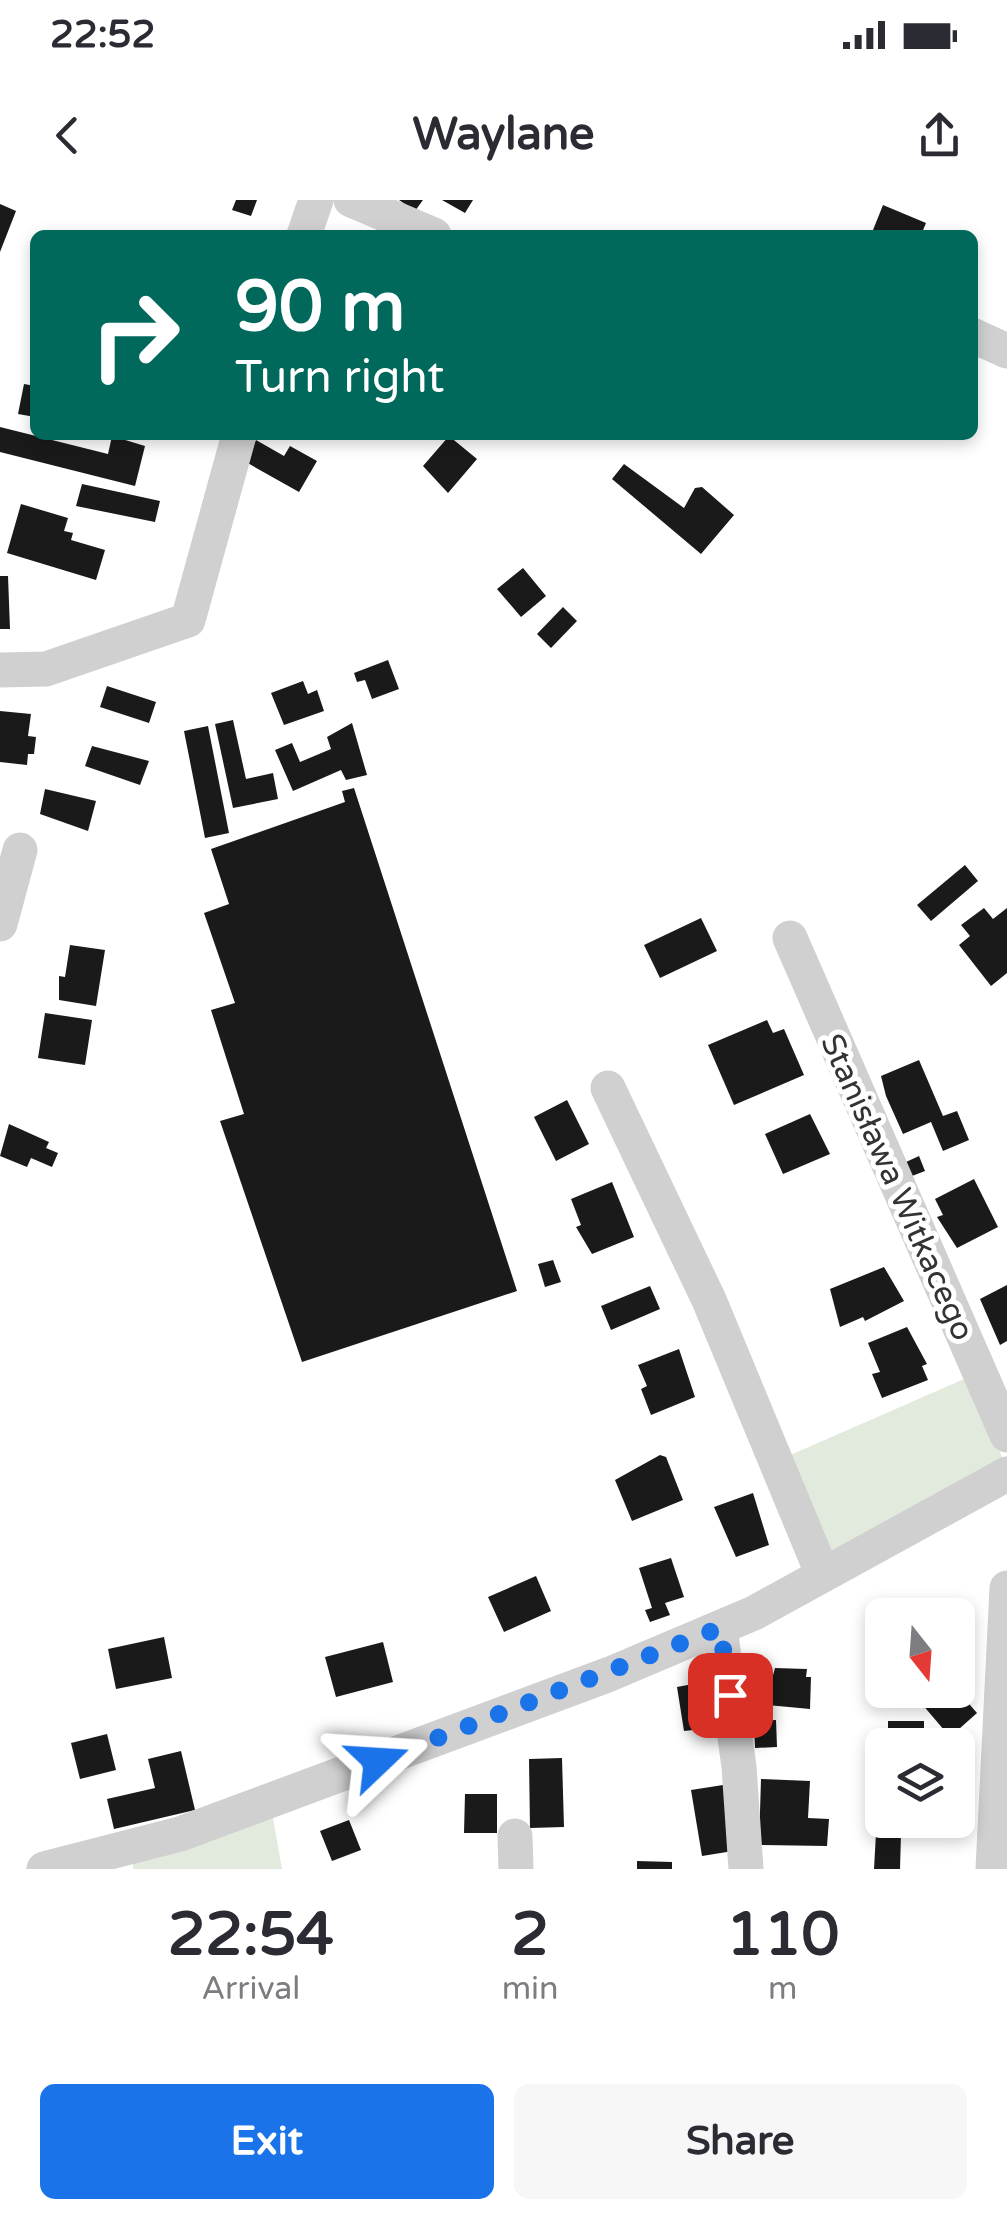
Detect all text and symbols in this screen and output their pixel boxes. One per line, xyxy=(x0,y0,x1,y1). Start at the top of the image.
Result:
text: 22:52 xyxy=(50,12,155,58)
icon: back xyxy=(40,108,95,163)
text: Waylane xyxy=(412,108,595,162)
icon: share xyxy=(912,108,967,163)
text: 90 m xyxy=(235,266,405,350)
icon: right xyxy=(70,270,200,400)
text: Turn right xyxy=(235,351,444,405)
street label: Stanisława Witkacego xyxy=(812,1028,982,1347)
north arrow xyxy=(865,1598,975,1708)
map controls xyxy=(865,1598,975,1838)
pin xyxy=(688,1653,773,1738)
icon: arrive xyxy=(703,1668,758,1723)
position arrow xyxy=(326,1709,430,1813)
button: layers xyxy=(865,1728,975,1838)
text: 22:54 xyxy=(168,1899,334,1971)
text: 2 xyxy=(511,1899,549,1971)
text: 110 xyxy=(726,1899,839,1971)
text: Arrival xyxy=(201,1970,300,2008)
text: min xyxy=(502,1970,559,2008)
text: m xyxy=(768,1970,797,2008)
button: Exit xyxy=(40,2084,494,2199)
button: Share xyxy=(514,2084,967,2199)

